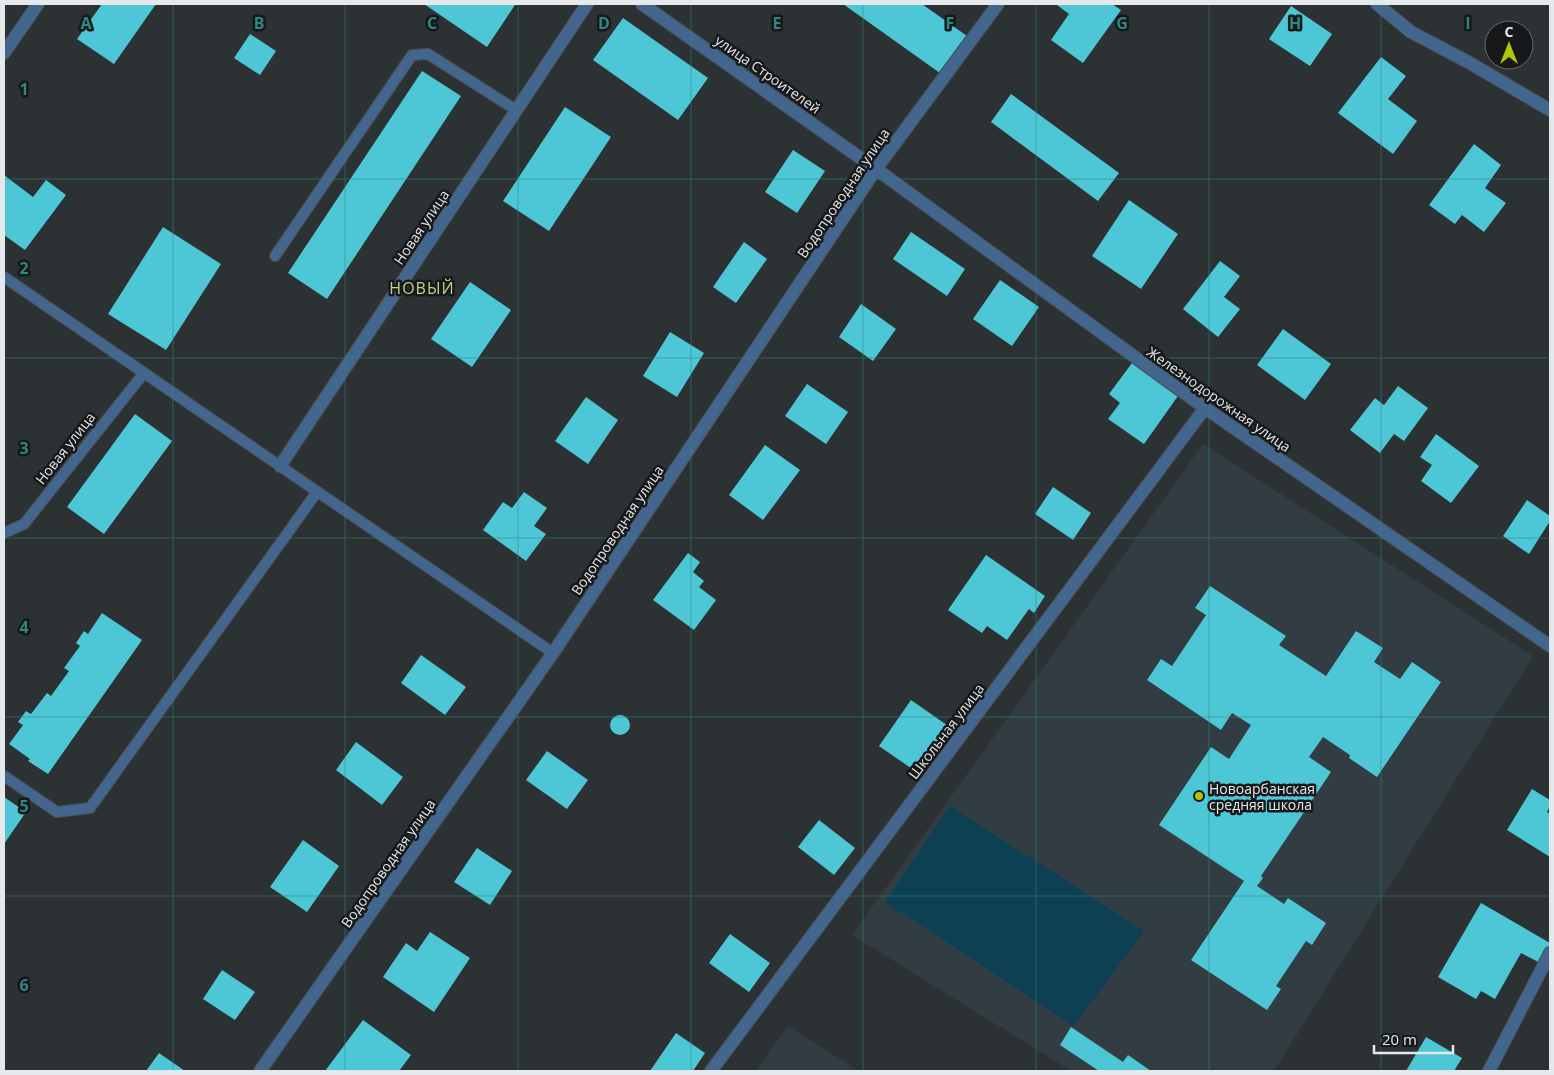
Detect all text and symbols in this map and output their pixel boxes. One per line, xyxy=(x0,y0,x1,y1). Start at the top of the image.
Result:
text: A xyxy=(80,12,92,34)
text: B xyxy=(254,12,264,34)
text: C xyxy=(427,12,437,34)
text: D xyxy=(598,12,610,34)
text: E xyxy=(773,12,782,34)
text: F xyxy=(946,12,954,34)
text: G xyxy=(1116,12,1128,34)
text: H xyxy=(1289,12,1301,34)
text: I xyxy=(1465,12,1471,34)
north arrow xyxy=(1484,20,1534,70)
text: С xyxy=(1505,22,1514,41)
street label: улица Строителей xyxy=(712,30,824,118)
text: 1 xyxy=(19,78,29,100)
street label: Водопроводная улица xyxy=(792,124,894,262)
street label: Новая улица xyxy=(389,186,453,268)
text: 2 xyxy=(19,257,29,279)
district label: НОВЫЙ xyxy=(389,277,455,299)
street label: Железнодорожная улица xyxy=(1143,342,1295,456)
street label: Новая улица xyxy=(31,408,99,488)
text: 3 xyxy=(19,437,29,459)
street label: Водопроводная улица xyxy=(566,461,668,599)
text: 4 xyxy=(19,616,29,638)
street label: Школьная улица xyxy=(904,679,988,783)
place label: Новоарбанская средняя школа xyxy=(1209,779,1315,814)
marker: Новоарбанская средняя школа xyxy=(1193,790,1205,802)
text: 5 xyxy=(19,795,29,817)
street label: Водопроводная улица xyxy=(336,795,440,931)
text: 6 xyxy=(19,974,29,996)
scale bar xyxy=(1374,1022,1453,1054)
text: 20 m xyxy=(1382,1029,1417,1049)

